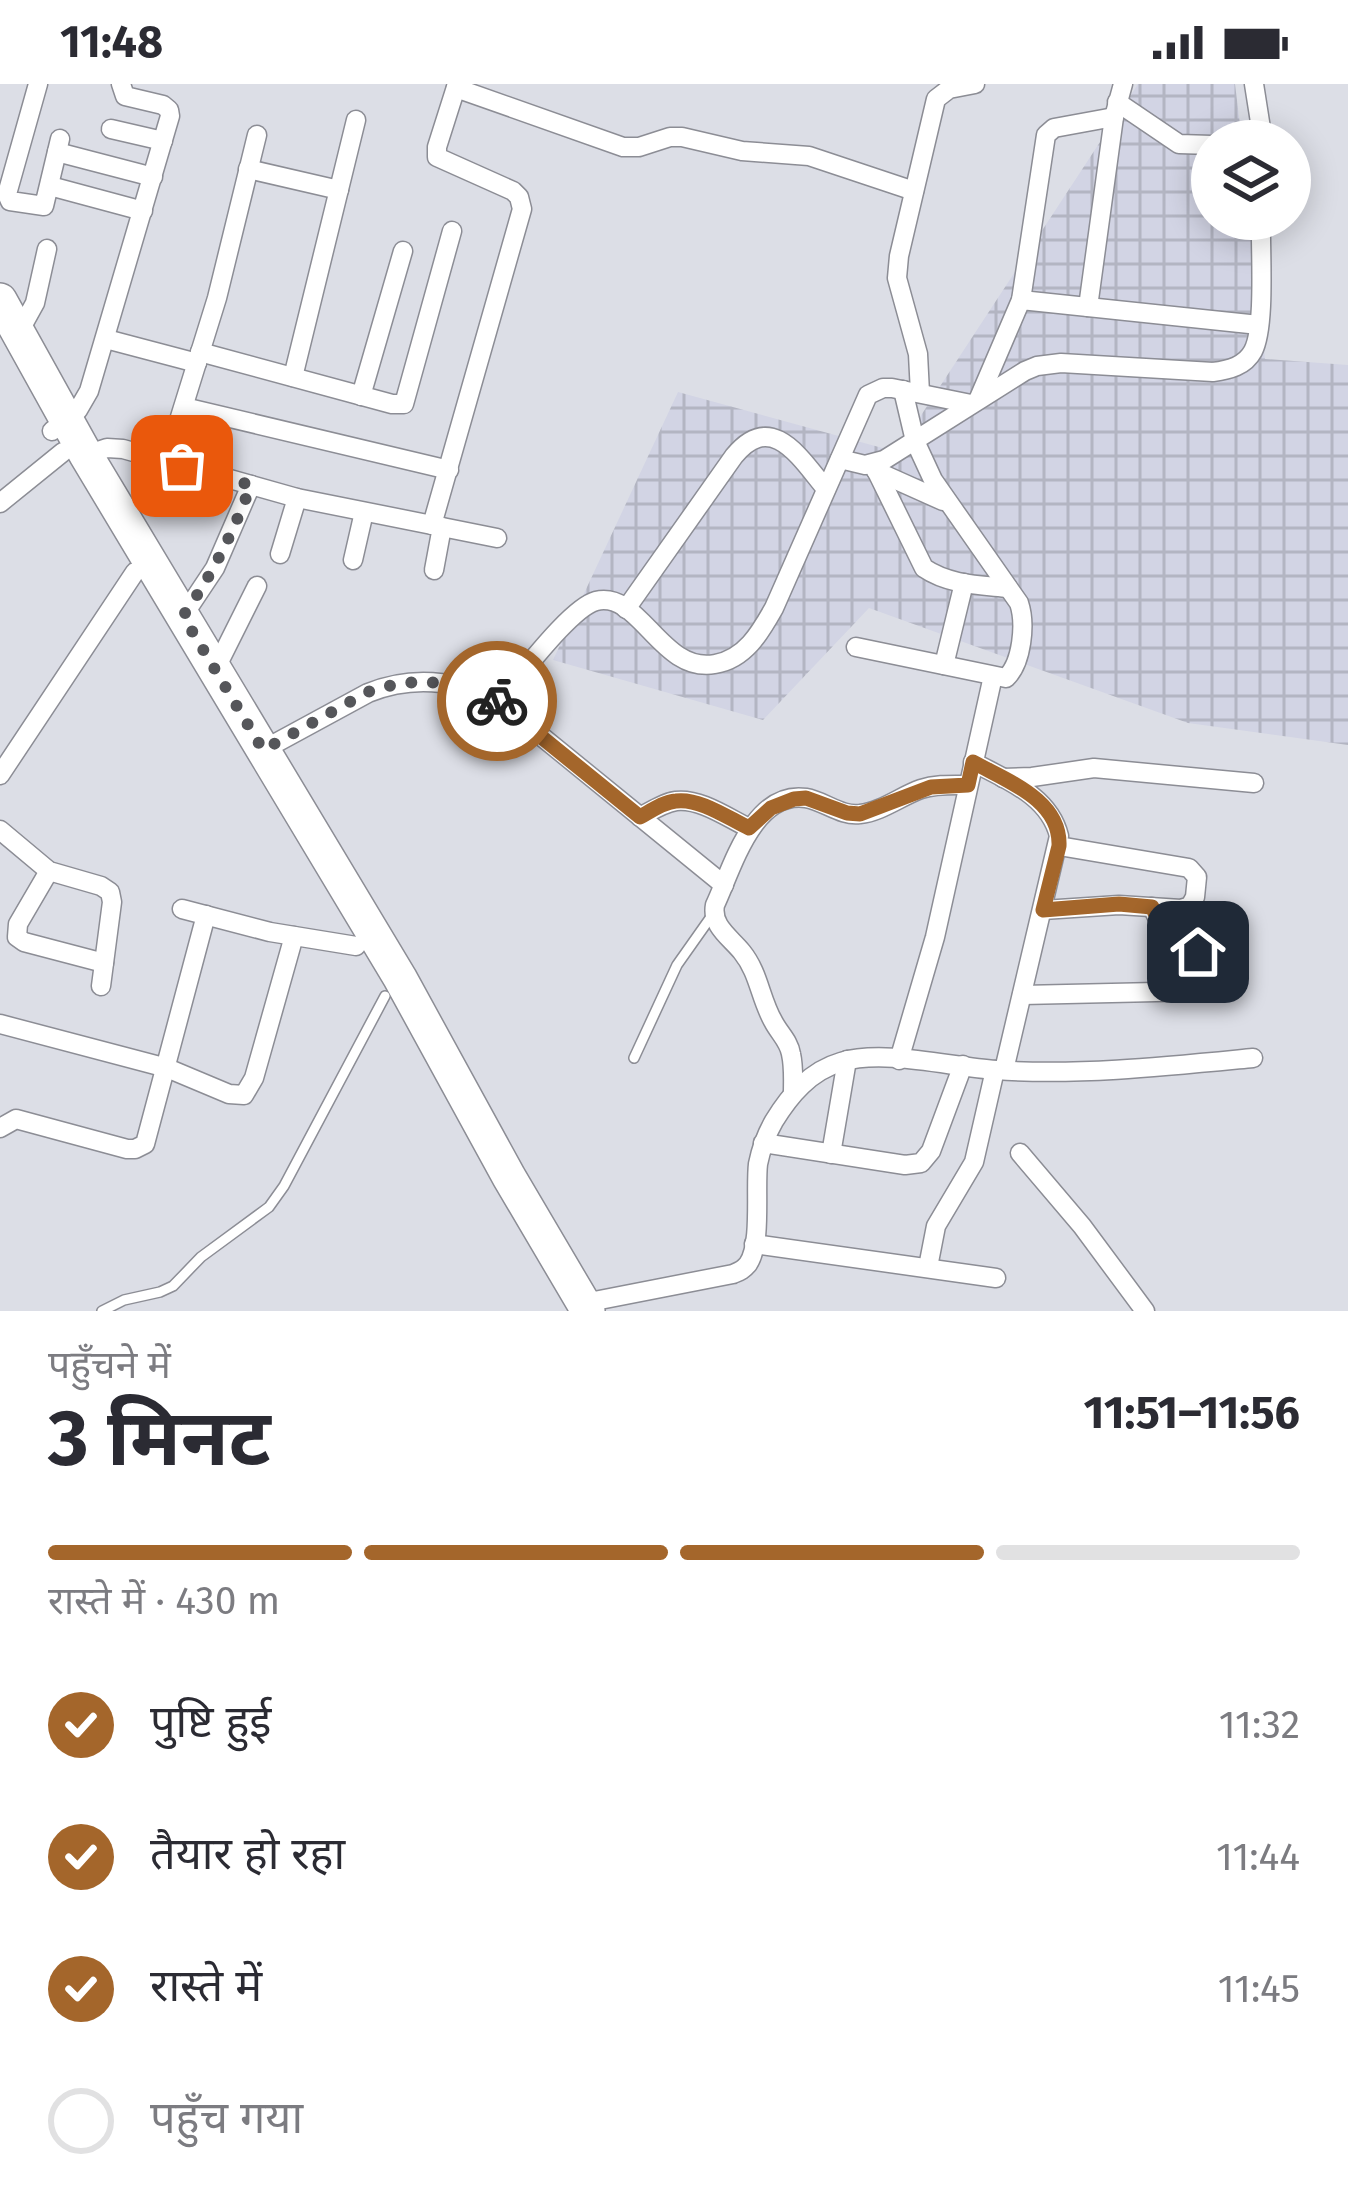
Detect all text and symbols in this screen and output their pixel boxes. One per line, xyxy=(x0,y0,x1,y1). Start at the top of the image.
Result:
text: 11:48 xyxy=(60,15,163,69)
map controls xyxy=(1191,120,1311,240)
button: layers xyxy=(1191,120,1311,240)
pin xyxy=(131,415,233,517)
icon: bag xyxy=(149,433,215,499)
courier xyxy=(437,641,557,761)
icon: bike xyxy=(464,668,530,734)
pin xyxy=(1147,901,1249,1003)
icon: home xyxy=(1165,919,1231,985)
text: पहुँचने में xyxy=(48,1342,171,1388)
text: 11:51–11:56 xyxy=(1084,1386,1300,1440)
text: 3 मिनट xyxy=(48,1392,271,1486)
text: रास्ते में · 430 m xyxy=(48,1578,280,1624)
icon: check xyxy=(48,1692,114,1758)
text: पुष्टि हुई xyxy=(150,1695,271,1749)
text: 11:32 xyxy=(1219,1702,1300,1748)
icon: check xyxy=(48,1824,114,1890)
text: तैयार हो रहा xyxy=(150,1827,345,1881)
text: 11:44 xyxy=(1216,1834,1300,1880)
icon: check xyxy=(48,1956,114,2022)
text: रास्ते में xyxy=(150,1959,262,2013)
text: 11:45 xyxy=(1218,1966,1300,2012)
text: पहुँच गया xyxy=(150,2091,303,2145)

